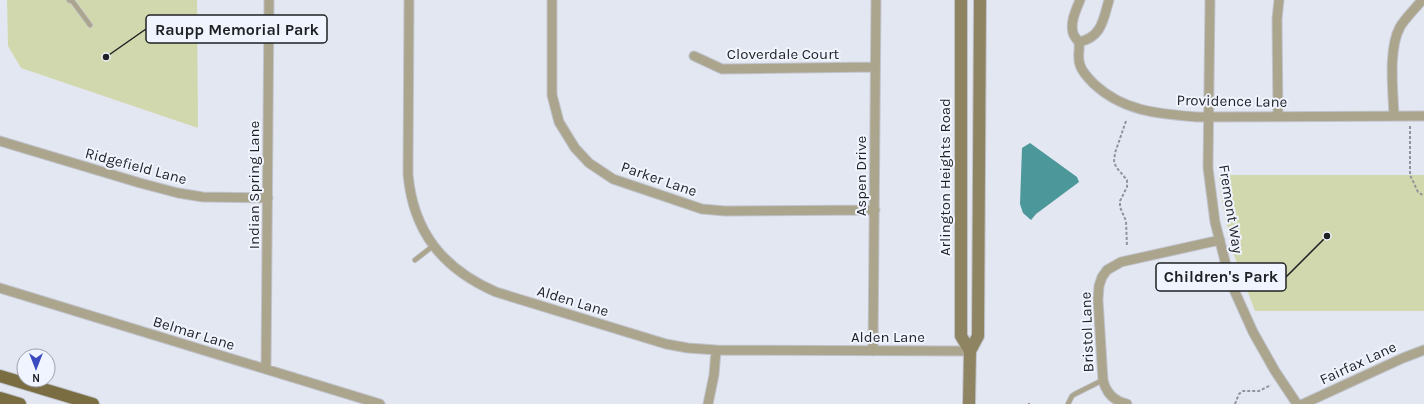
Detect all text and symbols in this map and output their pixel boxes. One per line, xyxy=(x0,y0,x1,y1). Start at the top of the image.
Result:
callout: Raupp Memorial Park xyxy=(146,15,327,43)
text: Raupp Memorial Park xyxy=(155,20,320,39)
street label: Cloverdale Court xyxy=(727,45,840,63)
street label: Providence Lane xyxy=(1177,91,1287,111)
street label: Arlington Heights Road xyxy=(936,98,954,256)
street label: Indian Spring Lane xyxy=(245,121,263,249)
street label: Aspen Drive xyxy=(852,136,870,216)
street label: Ridgefield Lane xyxy=(83,144,189,188)
street label: Parker Lane xyxy=(619,158,699,200)
street label: Fremont Way xyxy=(1215,163,1247,255)
callout: Children's Park xyxy=(1156,263,1286,291)
text: Children's Park xyxy=(1164,267,1279,286)
street label: Alden Lane xyxy=(535,282,611,320)
street label: Bristol Lane xyxy=(1077,291,1097,373)
street label: Belmar Lane xyxy=(151,312,237,354)
street label: Alden Lane xyxy=(851,328,925,346)
street label: Fairfax Lane xyxy=(1317,337,1399,389)
north arrow xyxy=(16,348,56,388)
text: N xyxy=(32,371,40,384)

